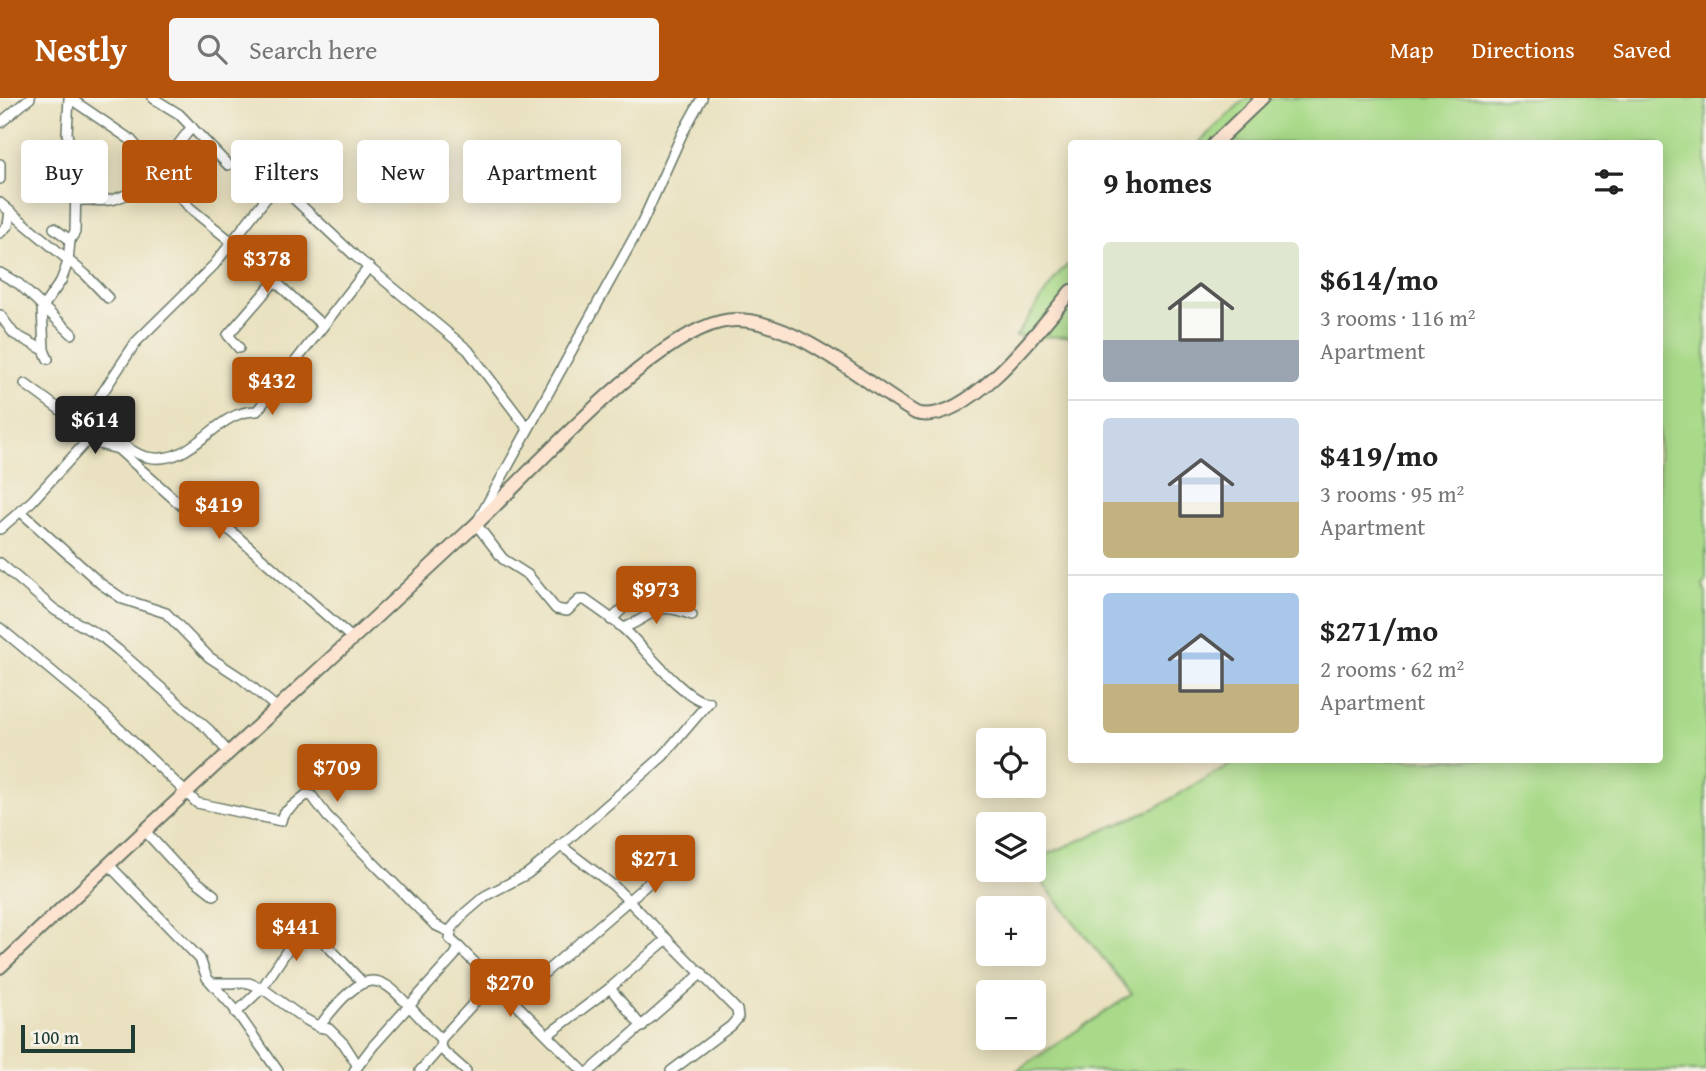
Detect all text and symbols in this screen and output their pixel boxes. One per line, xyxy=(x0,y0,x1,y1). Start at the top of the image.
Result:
search box xyxy=(169,18,659,81)
text: Nestly xyxy=(35,25,127,73)
icon: search xyxy=(193,30,231,68)
text: Search here xyxy=(249,30,377,69)
text: Map xyxy=(1390,32,1434,67)
text: Directions xyxy=(1472,32,1575,67)
text: Saved xyxy=(1613,32,1671,67)
chip: Buy xyxy=(21,140,108,203)
chip: Rent xyxy=(122,140,217,203)
chip: Filters xyxy=(231,140,343,203)
chip: New xyxy=(357,140,449,203)
chip: Apartment xyxy=(463,140,621,203)
text: 9 homes xyxy=(1103,160,1212,204)
icon: filters xyxy=(1590,163,1628,201)
pin: $378 xyxy=(226,236,308,295)
text: $378 xyxy=(243,241,291,274)
text: $614/mo xyxy=(1320,257,1438,301)
icon: home xyxy=(1159,270,1243,354)
text: 3 rooms · 116 m² xyxy=(1320,301,1475,334)
text: Apartment xyxy=(1320,334,1425,367)
pin: $432 xyxy=(231,358,313,417)
text: $432 xyxy=(248,363,296,396)
pin: $614 xyxy=(54,396,136,456)
text: $614 xyxy=(71,402,119,435)
text: $419/mo xyxy=(1320,433,1438,477)
icon: home xyxy=(1159,446,1243,530)
text: 3 rooms · 95 m² xyxy=(1320,477,1464,510)
pin: $419 xyxy=(178,482,260,541)
text: $419 xyxy=(195,487,243,520)
text: Apartment xyxy=(1320,510,1425,543)
pin: $973 xyxy=(615,566,697,626)
text: $973 xyxy=(632,572,680,605)
text: $271/mo xyxy=(1320,608,1438,652)
icon: home xyxy=(1159,621,1243,705)
text: 2 rooms · 62 m² xyxy=(1320,652,1464,685)
text: Apartment xyxy=(1320,685,1425,718)
map controls xyxy=(976,728,1046,1050)
button: locate xyxy=(976,728,1046,798)
pin: $709 xyxy=(296,744,378,804)
text: $709 xyxy=(313,750,361,783)
button: layers xyxy=(976,812,1046,882)
pin: $271 xyxy=(614,836,696,895)
text: $271 xyxy=(631,841,679,874)
button: + xyxy=(976,896,1046,966)
pin: $441 xyxy=(255,904,337,963)
text: $441 xyxy=(272,909,320,942)
pin: $270 xyxy=(469,960,551,1019)
text: $270 xyxy=(486,965,534,998)
button: − xyxy=(976,980,1046,1050)
scale bar xyxy=(21,1022,135,1054)
text: 100 m xyxy=(32,1023,79,1051)

